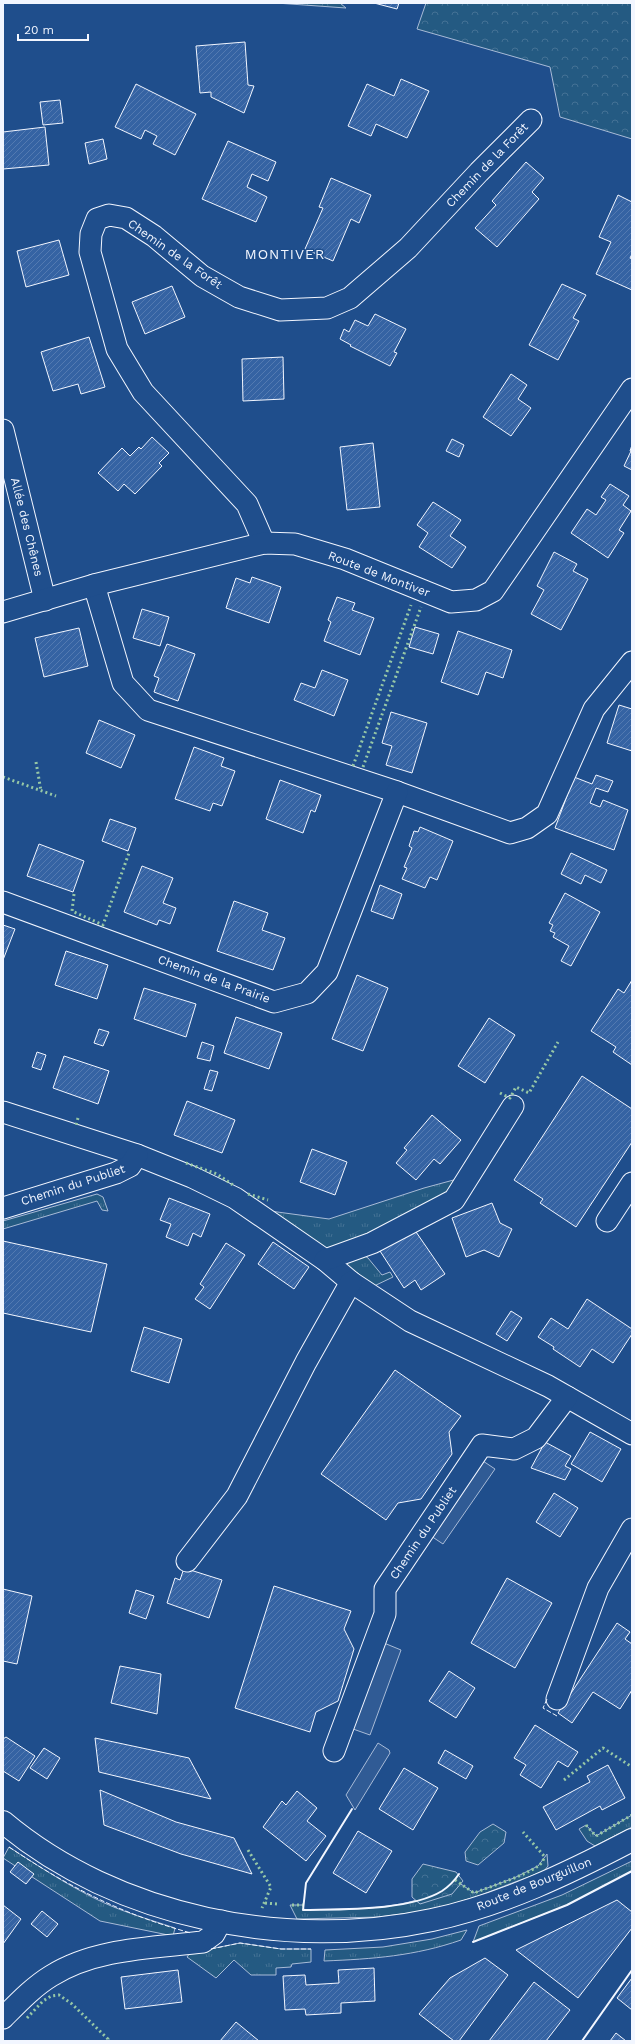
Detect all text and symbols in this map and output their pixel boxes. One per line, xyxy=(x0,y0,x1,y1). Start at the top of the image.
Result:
scale bar xyxy=(18,16,88,42)
text: 20 m xyxy=(24,23,54,37)
street label: Chemin de la Forêt xyxy=(443,120,531,210)
street label: Chemin de la Forêt xyxy=(125,216,225,292)
district label: MONTIVER xyxy=(245,246,325,262)
street label: Allée des Chênes xyxy=(8,476,46,578)
street label: Route de Montiver xyxy=(326,548,432,600)
street label: Chemin de la Prairie xyxy=(156,952,272,1006)
street label: Chemin du Publiet xyxy=(19,1162,127,1208)
street label: Chemin du Publiet xyxy=(387,1484,459,1582)
street label: Route de Bourguillon xyxy=(474,1854,594,1914)

